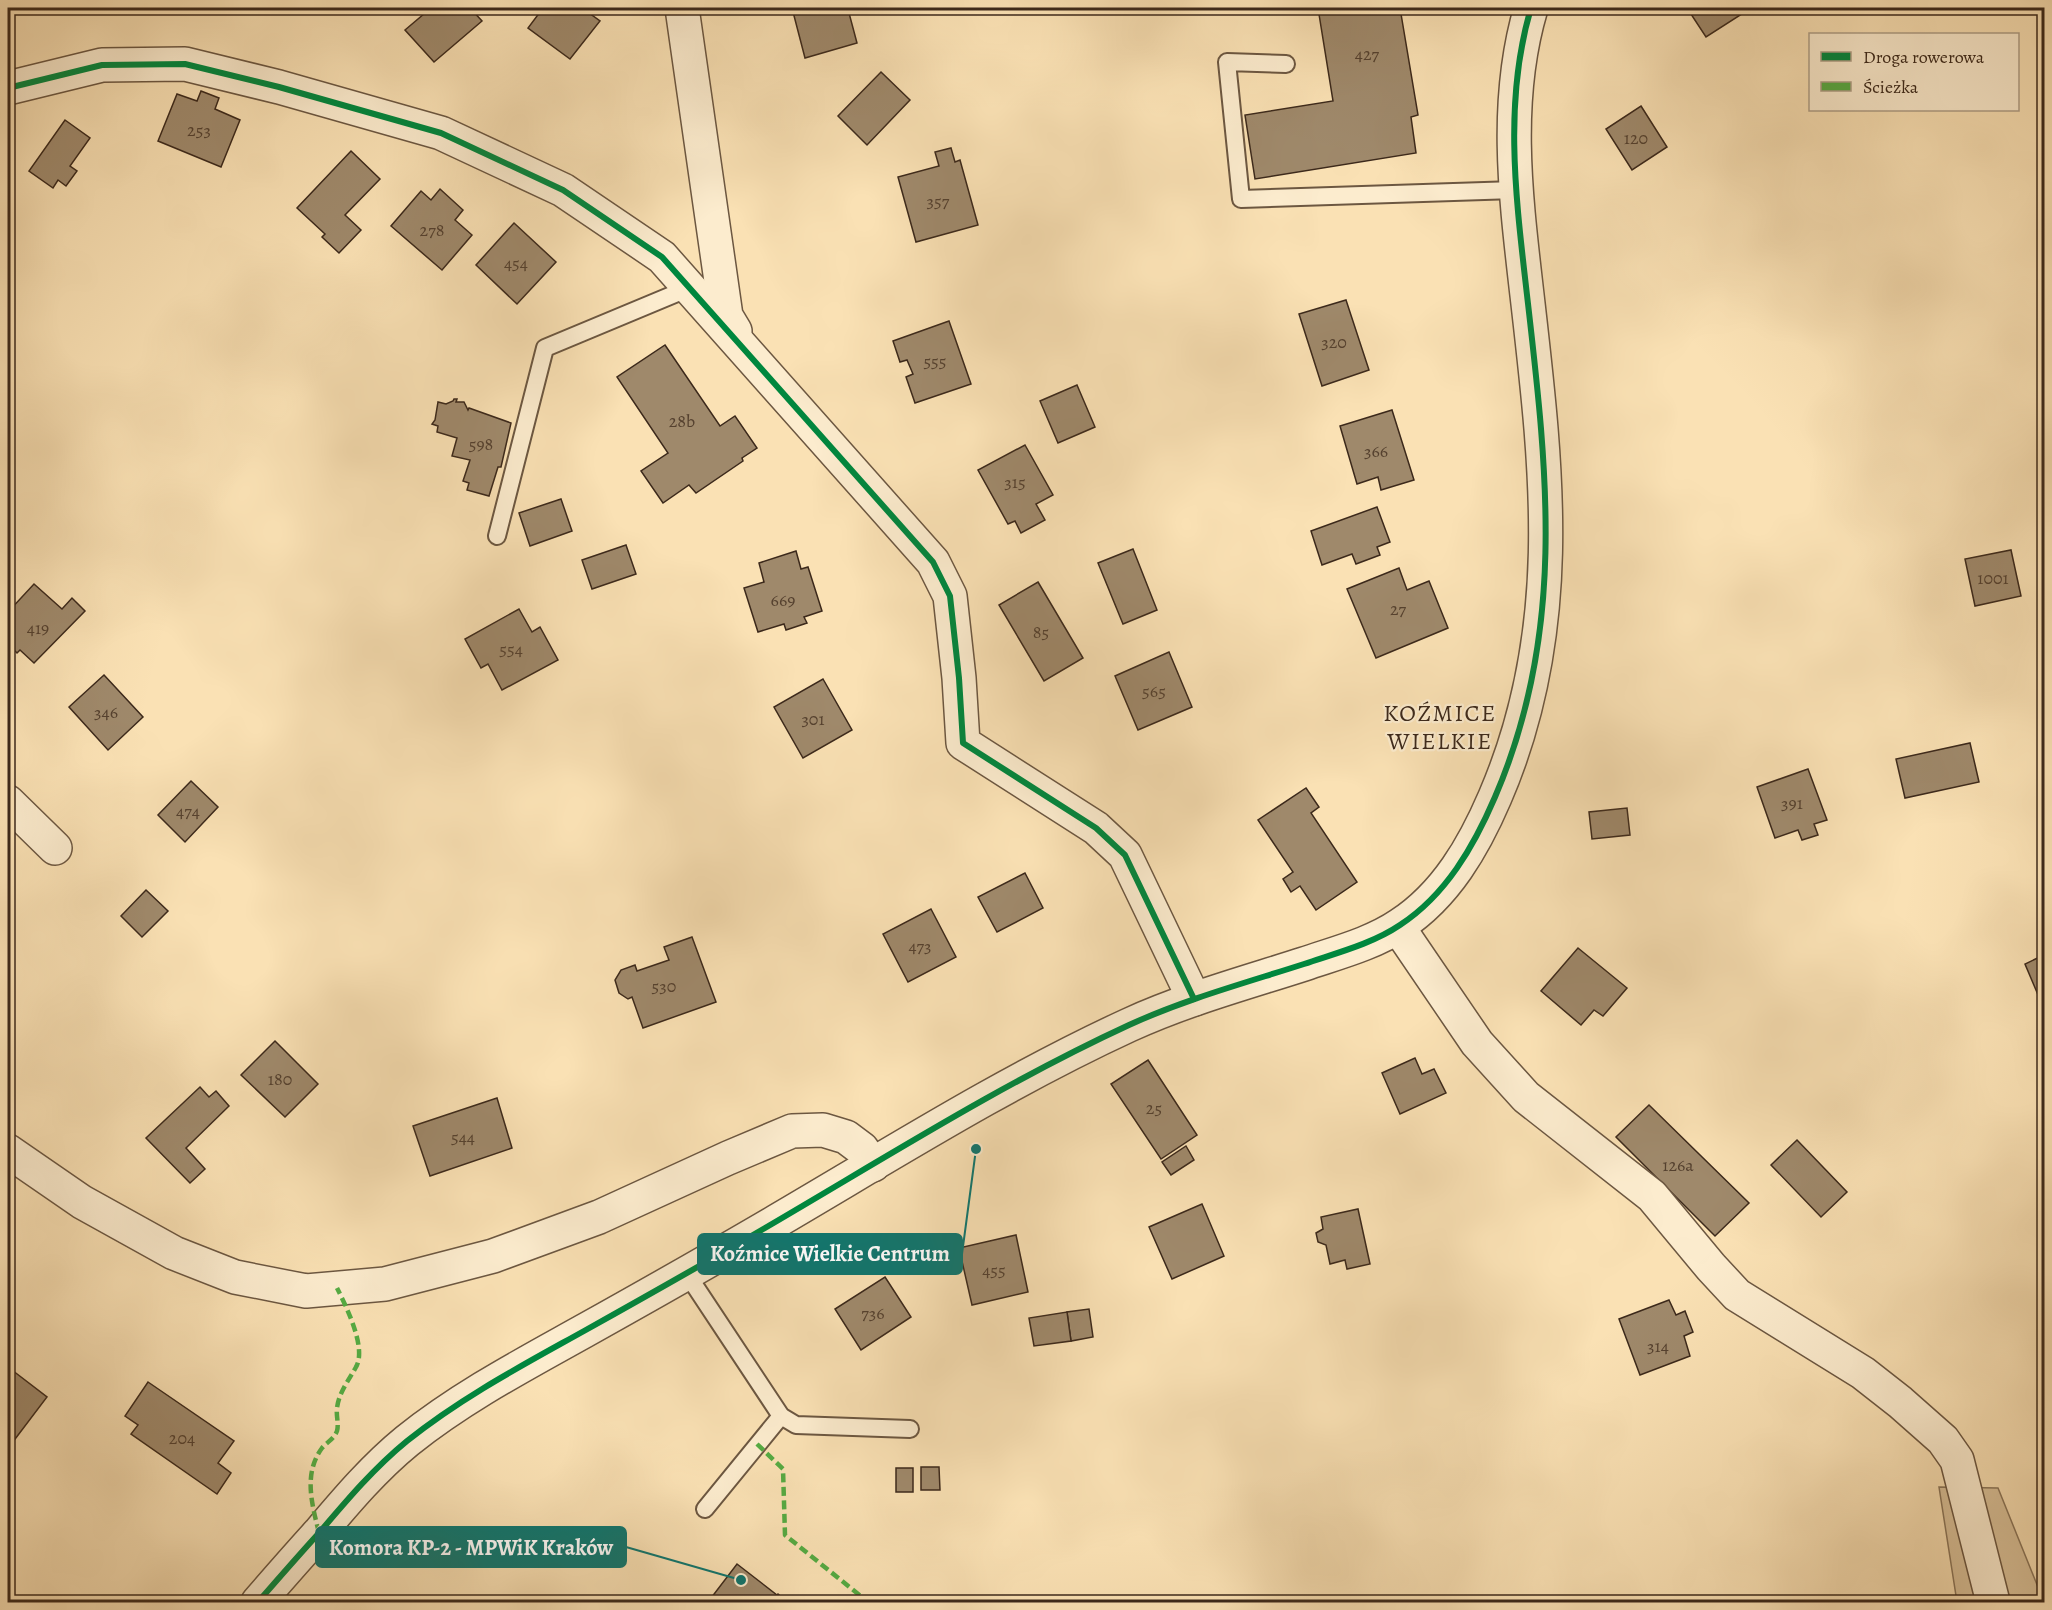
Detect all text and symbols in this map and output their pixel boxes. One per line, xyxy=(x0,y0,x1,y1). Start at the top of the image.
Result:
legend xyxy=(1809,33,2019,111)
house number: 427 xyxy=(1355,42,1380,66)
text: Droga rowerowa xyxy=(1863,45,1985,69)
text: Ścieżka xyxy=(1863,75,1919,99)
house number: 253 xyxy=(187,118,211,142)
house number: 120 xyxy=(1624,126,1648,150)
house number: 357 xyxy=(927,189,950,213)
house number: 278 xyxy=(420,218,444,242)
house number: 454 xyxy=(504,251,528,275)
house number: 320 xyxy=(1321,330,1347,354)
house number: 555 xyxy=(923,349,947,373)
house number: 28b xyxy=(669,409,695,433)
house number: 598 xyxy=(469,432,493,456)
house number: 366 xyxy=(1364,439,1388,463)
house number: 315 xyxy=(1004,470,1026,494)
house number: 1001 xyxy=(1977,566,2009,590)
house number: 669 xyxy=(771,588,795,612)
house number: 27 xyxy=(1390,597,1406,621)
house number: 419 xyxy=(27,616,49,640)
house number: 85 xyxy=(1033,620,1049,644)
house number: 554 xyxy=(499,637,523,661)
house number: 565 xyxy=(1142,679,1166,703)
district label: KOŹMICE WIELKIE xyxy=(1383,697,1497,757)
house number: 346 xyxy=(94,700,118,724)
house number: 301 xyxy=(801,707,825,731)
house number: 391 xyxy=(1781,791,1803,815)
house number: 474 xyxy=(176,799,200,823)
house number: 473 xyxy=(908,934,932,958)
house number: 530 xyxy=(652,974,676,998)
house number: 180 xyxy=(268,1067,292,1091)
house number: 25 xyxy=(1146,1096,1162,1120)
house number: 544 xyxy=(451,1125,475,1149)
house number: 126a xyxy=(1662,1153,1694,1177)
callout: Koźmice Wielkie Centrum xyxy=(698,1234,962,1274)
text: Koźmice Wielkie Centrum xyxy=(710,1239,950,1269)
house number: 455 xyxy=(982,1258,1006,1282)
house number: 736 xyxy=(861,1301,885,1325)
house number: 314 xyxy=(1647,1334,1669,1358)
house number: 204 xyxy=(169,1426,195,1450)
callout: Komora KP-2 - MPWiK Kraków xyxy=(316,1527,626,1567)
text: Komora KP-2 - MPWiK Kraków xyxy=(329,1533,614,1563)

